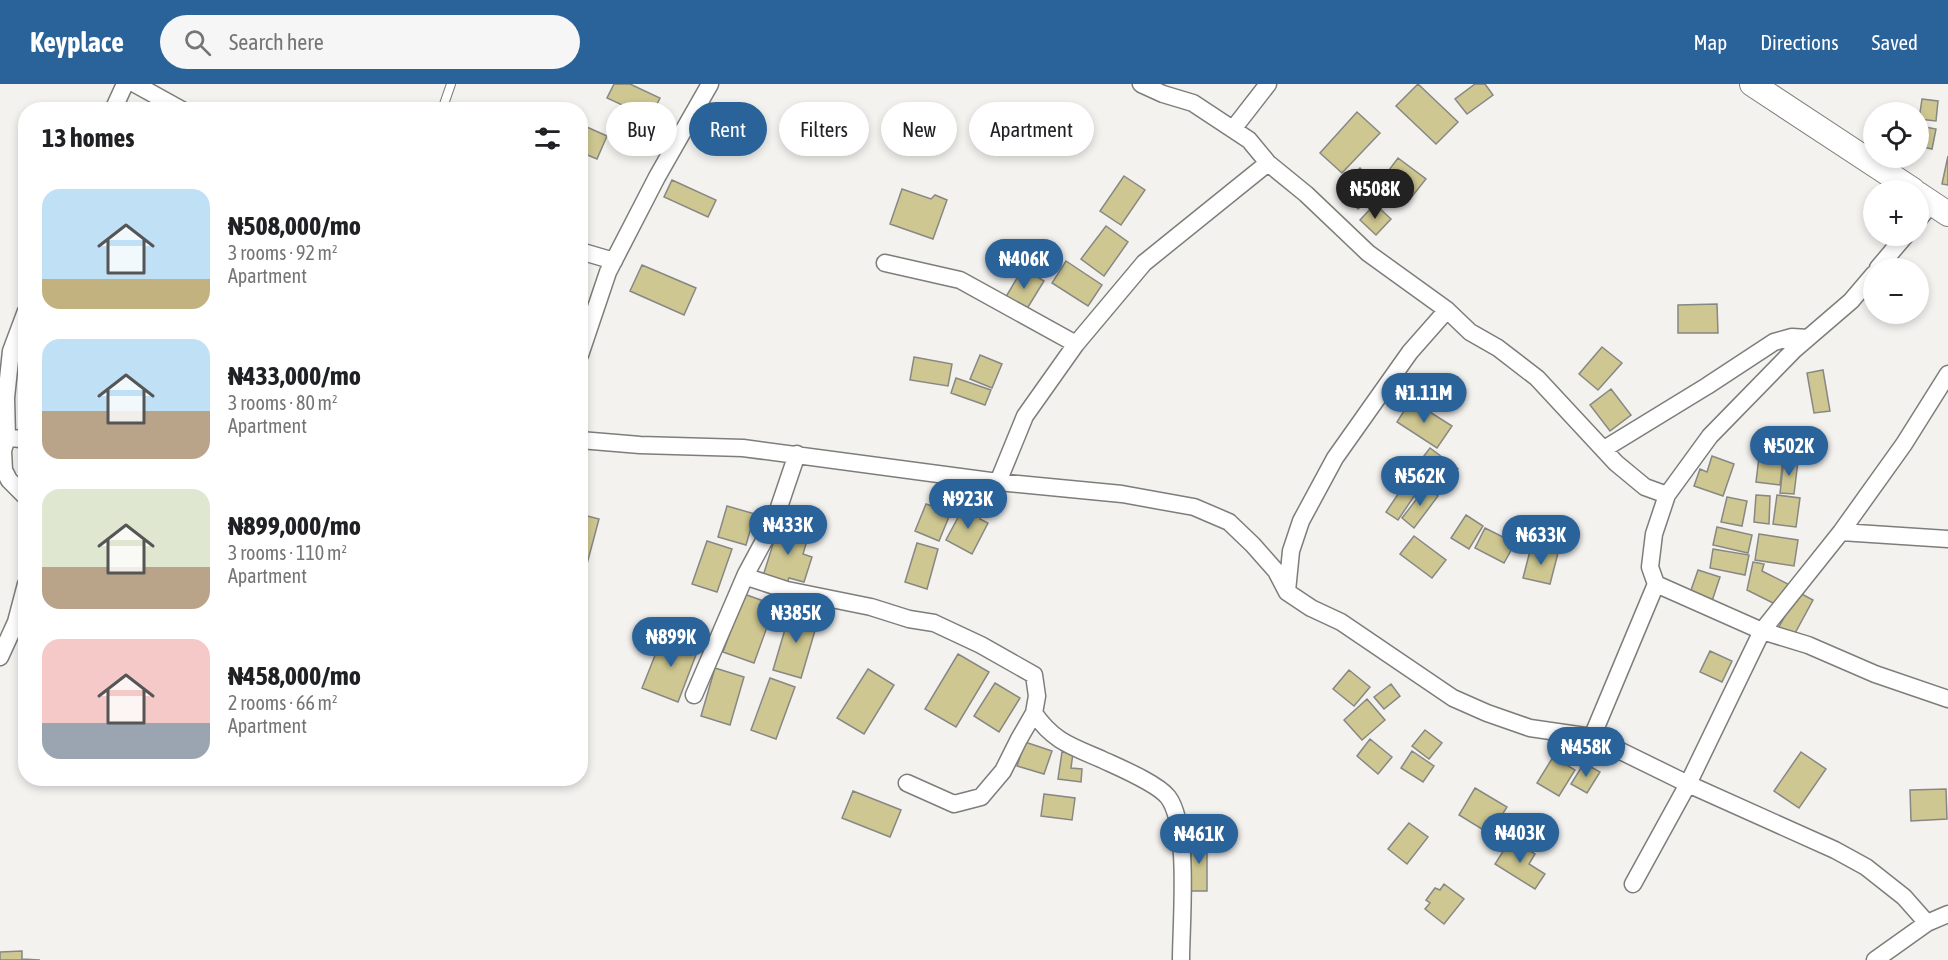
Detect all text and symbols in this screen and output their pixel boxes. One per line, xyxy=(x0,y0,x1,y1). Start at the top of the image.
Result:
search box xyxy=(160,15,580,69)
text: Keyplace xyxy=(30,26,124,58)
icon: search xyxy=(181,26,214,59)
text: Search here xyxy=(229,29,324,55)
text: Map xyxy=(1693,30,1727,54)
text: Directions xyxy=(1760,30,1839,54)
text: Saved xyxy=(1872,30,1918,54)
chip: Buy xyxy=(606,102,677,156)
chip: Rent xyxy=(689,102,767,156)
chip: Filters xyxy=(779,102,869,156)
chip: New xyxy=(881,102,957,156)
chip: Apartment xyxy=(969,102,1094,156)
map controls xyxy=(1863,102,1929,324)
button: locate xyxy=(1863,102,1929,168)
icon: filters xyxy=(531,122,564,155)
text: 13 homes xyxy=(42,123,135,153)
pin: ₦508K xyxy=(1333,169,1417,220)
text: ₦508K xyxy=(1350,177,1400,200)
button: + xyxy=(1863,180,1929,246)
text: ₦508,000/mo xyxy=(228,211,361,241)
icon: home xyxy=(90,213,162,285)
pin: ₦406K xyxy=(982,239,1066,290)
text: 3 rooms · 92 m² xyxy=(228,241,338,264)
text: ₦406K xyxy=(999,247,1049,270)
button: − xyxy=(1863,258,1929,324)
text: Apartment xyxy=(228,264,307,287)
text: ₦433,000/mo xyxy=(228,361,361,391)
icon: home xyxy=(90,363,162,435)
pin: ₦1.11M xyxy=(1375,373,1473,424)
text: ₦1.11M xyxy=(1396,381,1452,404)
text: 3 rooms · 80 m² xyxy=(228,391,338,414)
text: Apartment xyxy=(228,414,307,437)
pin: ₦502K xyxy=(1747,426,1831,477)
text: ₦502K xyxy=(1764,434,1814,457)
pin: ₦562K xyxy=(1378,456,1462,507)
text: ₦562K xyxy=(1395,464,1445,487)
pin: ₦923K xyxy=(926,479,1010,530)
text: ₦923K xyxy=(943,487,993,510)
pin: ₦433K xyxy=(746,505,830,556)
text: ₦899,000/mo xyxy=(228,511,361,541)
icon: home xyxy=(90,513,162,585)
text: ₦433K xyxy=(763,513,813,536)
pin: ₦633K xyxy=(1499,515,1583,566)
text: ₦633K xyxy=(1516,523,1566,546)
text: 3 rooms · 110 m² xyxy=(228,541,347,564)
text: Apartment xyxy=(228,564,307,587)
pin: ₦385K xyxy=(754,593,838,644)
text: ₦385K xyxy=(771,601,821,624)
pin: ₦899K xyxy=(629,617,713,668)
text: ₦899K xyxy=(646,625,696,648)
text: ₦458,000/mo xyxy=(228,661,361,691)
icon: home xyxy=(90,663,162,735)
text: 2 rooms · 66 m² xyxy=(228,691,338,714)
text: Apartment xyxy=(228,714,307,737)
pin: ₦458K xyxy=(1544,727,1628,778)
text: ₦458K xyxy=(1561,735,1611,758)
pin: ₦403K xyxy=(1478,813,1562,864)
pin: ₦461K xyxy=(1157,814,1241,865)
text: ₦403K xyxy=(1495,821,1545,844)
text: ₦461K xyxy=(1174,822,1224,845)

